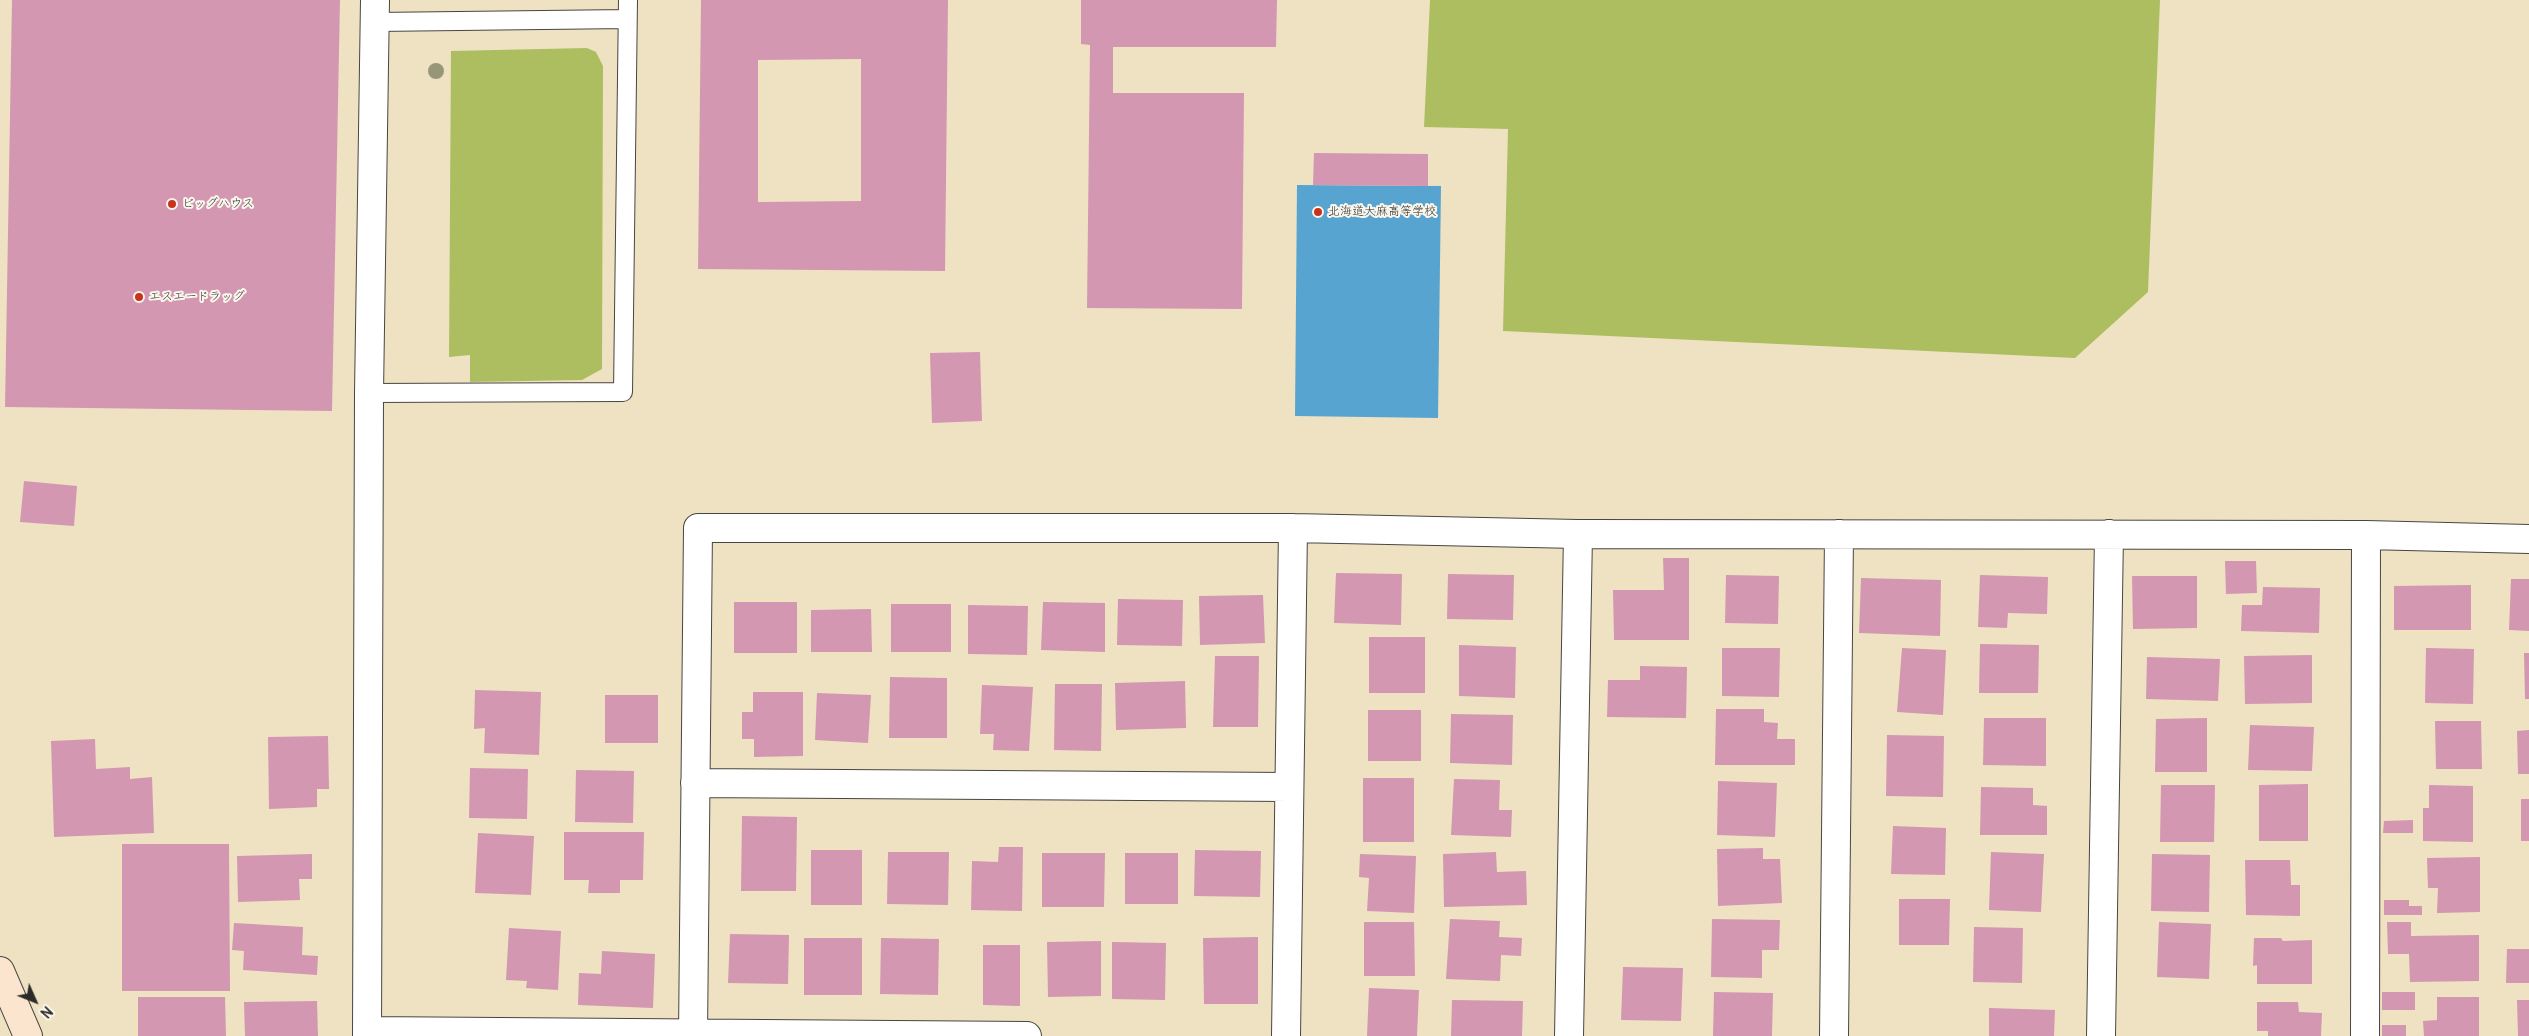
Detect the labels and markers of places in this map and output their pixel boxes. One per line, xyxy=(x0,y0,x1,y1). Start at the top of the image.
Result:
place label: ビッグハウス xyxy=(182,197,254,211)
marker: ビッグハウス xyxy=(166,198,178,210)
place label: 北海道大麻高等学校 xyxy=(1328,205,1436,219)
marker: 北海道大麻高等学校 xyxy=(1312,206,1324,218)
place label: エスエードラッグ xyxy=(149,290,245,304)
marker: エスエードラッグ xyxy=(133,291,145,303)

